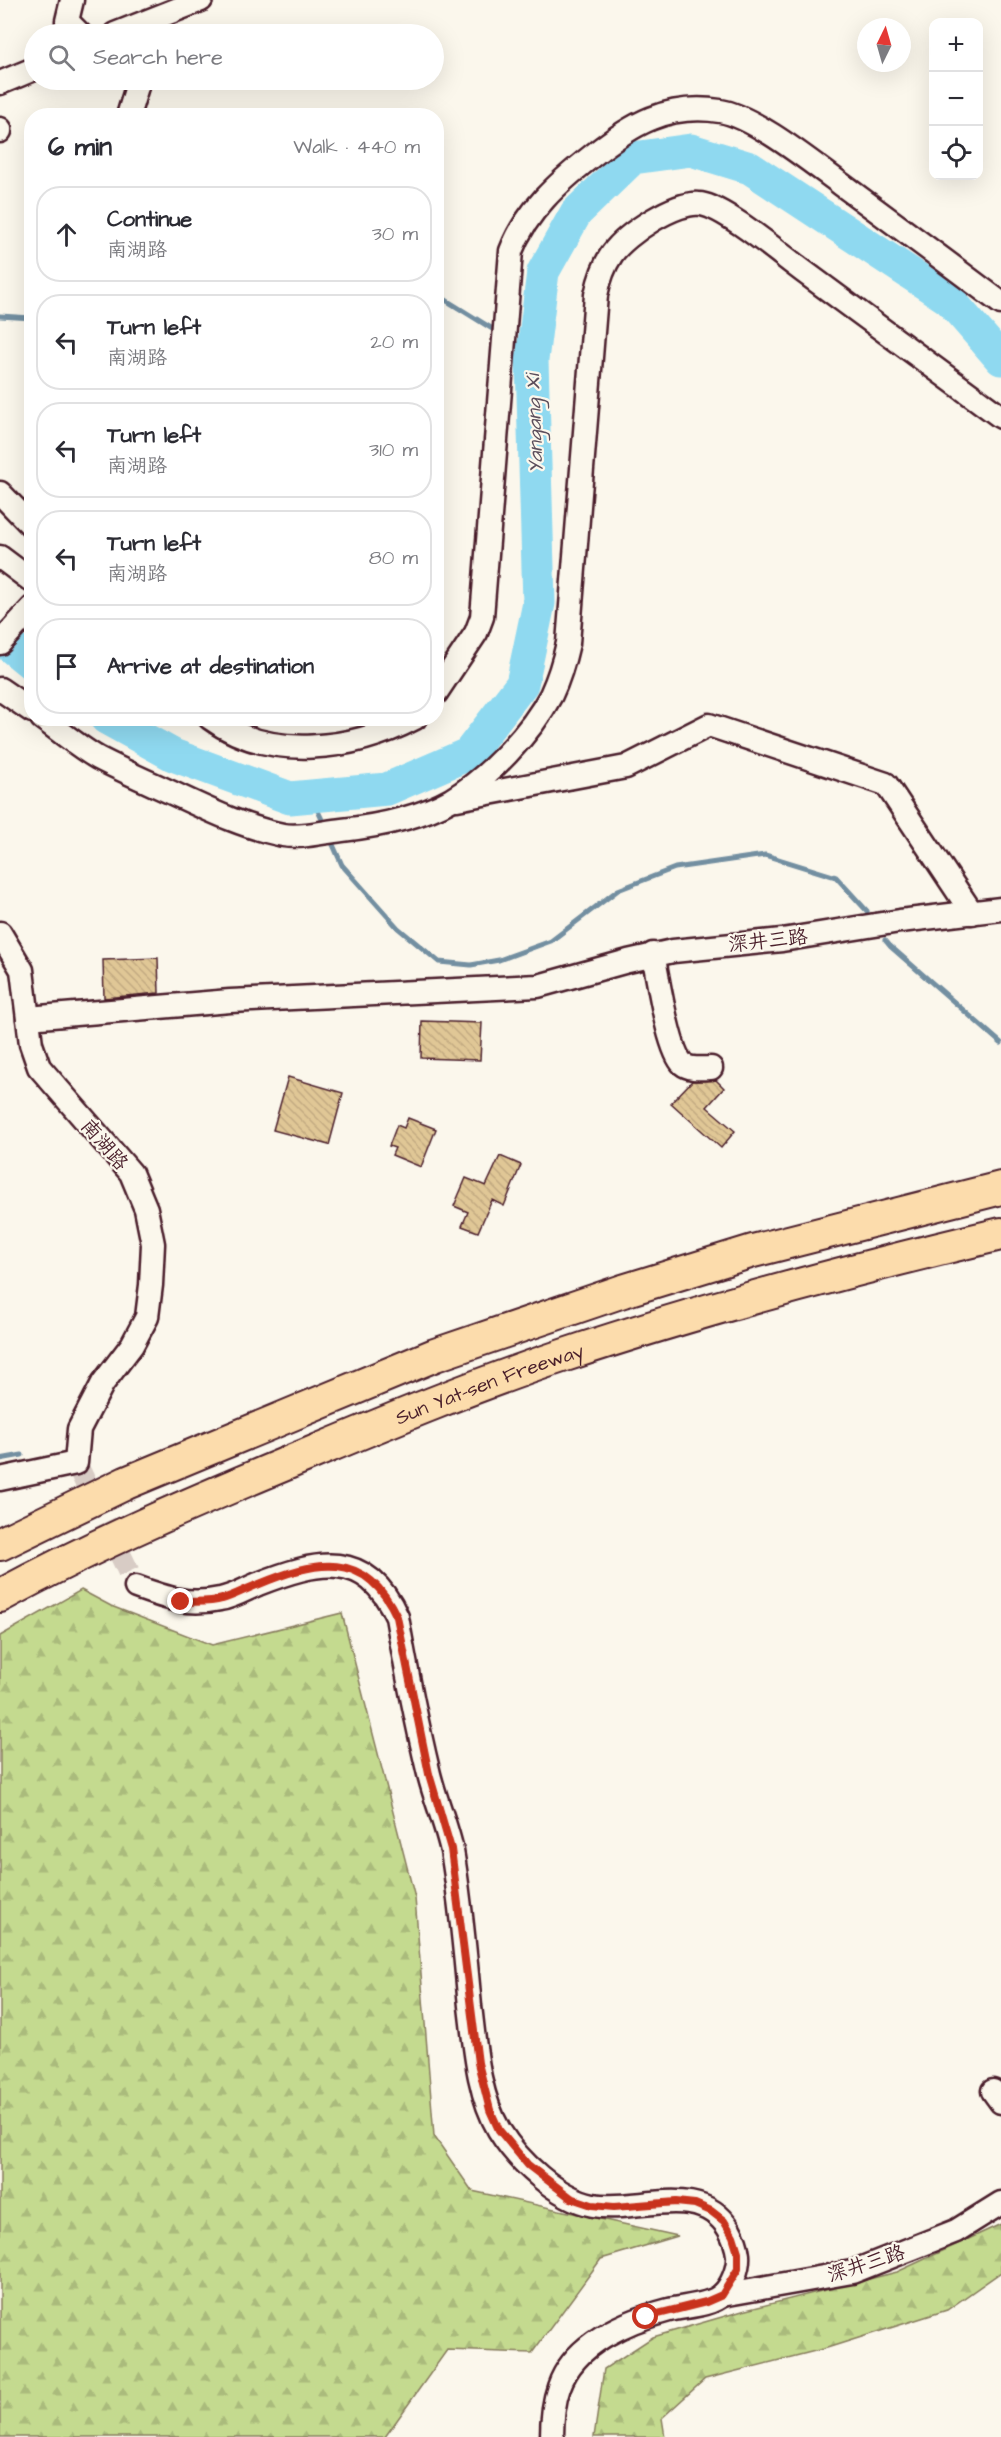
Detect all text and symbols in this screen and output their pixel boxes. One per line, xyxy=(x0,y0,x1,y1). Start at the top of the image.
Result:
north arrow xyxy=(857,18,911,72)
map controls xyxy=(929,18,983,180)
button: + xyxy=(929,18,983,72)
search box xyxy=(24,24,444,90)
icon: search xyxy=(45,41,78,74)
text: Search here xyxy=(93,42,223,73)
button: − xyxy=(929,72,983,126)
button: locate xyxy=(929,126,983,180)
text: 6 min xyxy=(48,129,112,165)
text: Walk · 440 m xyxy=(293,133,420,161)
text: Continue xyxy=(107,204,192,235)
icon: ahead xyxy=(50,218,83,251)
text: 30 m xyxy=(372,220,418,248)
text: 南湖路 xyxy=(107,236,167,264)
text: Turn left xyxy=(107,312,201,343)
icon: left xyxy=(50,326,83,359)
text: 20 m xyxy=(370,328,418,356)
text: 南湖路 xyxy=(107,344,167,372)
water label: Yangang Xi xyxy=(518,371,552,474)
text: Turn left xyxy=(107,420,201,451)
icon: left xyxy=(50,434,83,467)
text: 310 m xyxy=(369,436,418,464)
text: 南湖路 xyxy=(107,452,167,480)
text: Turn left xyxy=(107,528,201,559)
icon: left xyxy=(50,542,83,575)
text: 80 m xyxy=(369,544,418,572)
text: 南湖路 xyxy=(107,560,167,588)
icon: arrive xyxy=(50,650,83,683)
text: Arrive at destination xyxy=(107,651,314,682)
street label: 深井三路 xyxy=(727,923,810,959)
street label: 南湖路 xyxy=(74,1113,135,1177)
street label: Sun Yat-sen Freeway xyxy=(391,1337,588,1432)
route end xyxy=(167,1588,193,1614)
street label: 深井三路 xyxy=(824,2238,910,2290)
route start xyxy=(632,2303,658,2329)

